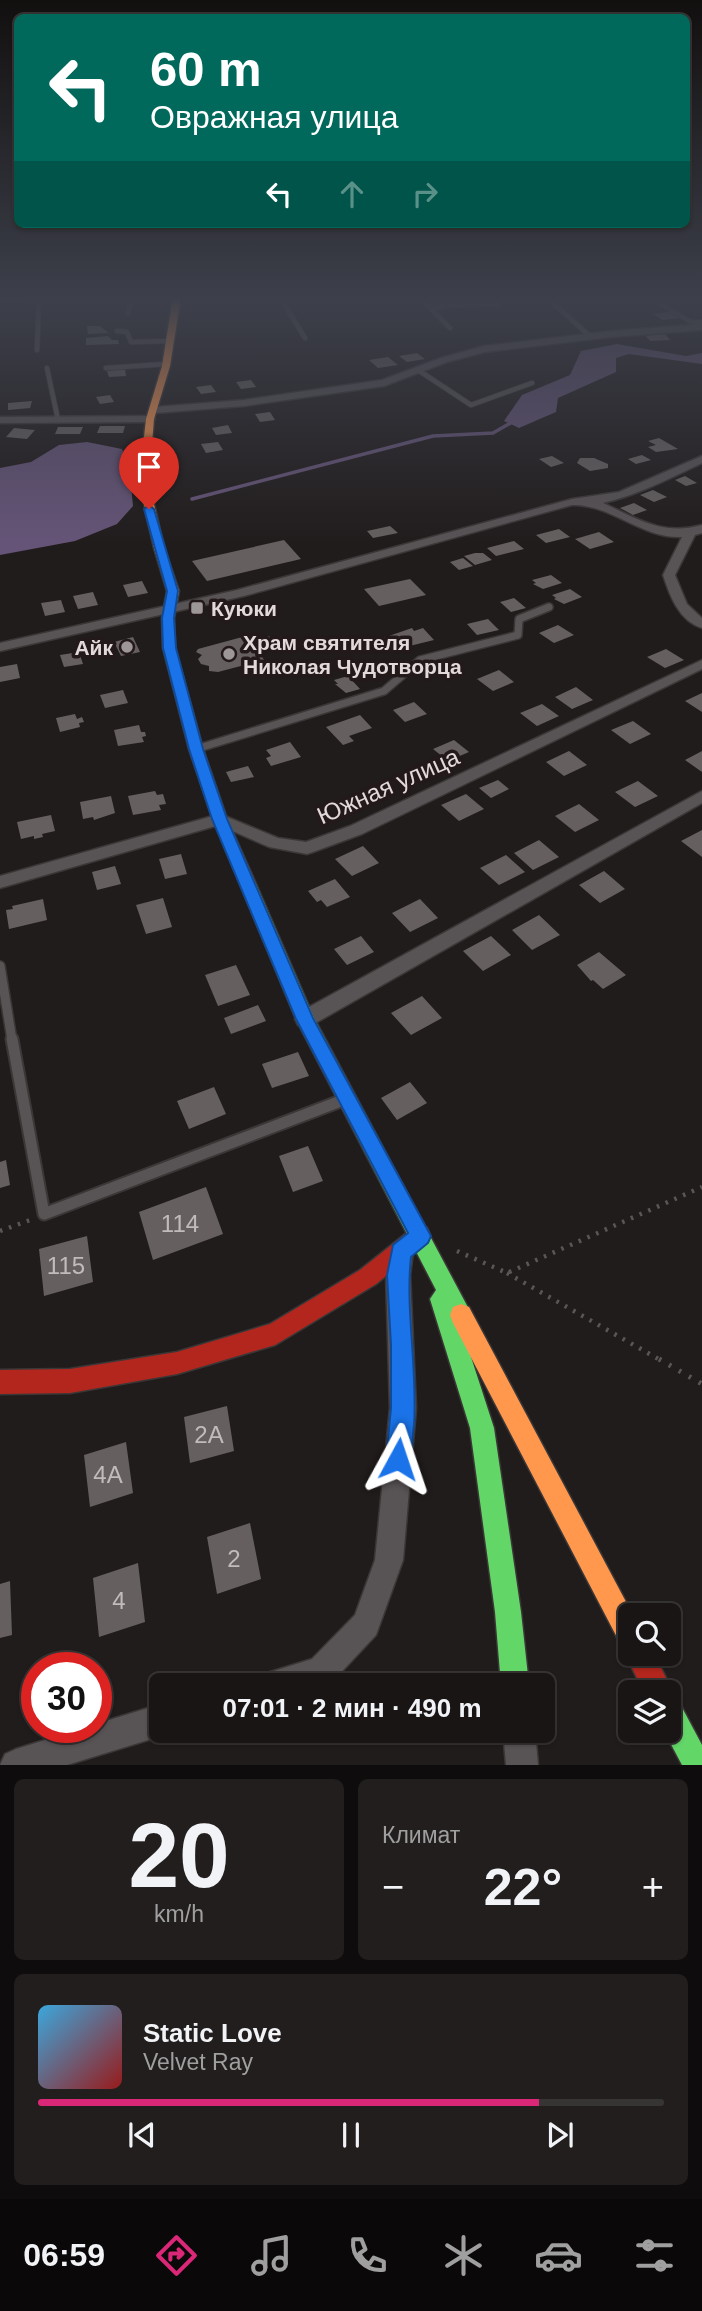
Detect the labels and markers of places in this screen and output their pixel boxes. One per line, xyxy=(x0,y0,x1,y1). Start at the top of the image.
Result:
pin xyxy=(119,437,179,509)
place label: Куюки xyxy=(211,597,277,620)
marker: Куюки xyxy=(189,600,205,616)
place label: Храм святителя Николая Чудотворца xyxy=(243,631,462,678)
place label: Айк xyxy=(74,636,113,659)
marker: Айк xyxy=(119,639,135,655)
marker: Храм святителя Николая Чудотворца xyxy=(221,646,237,662)

